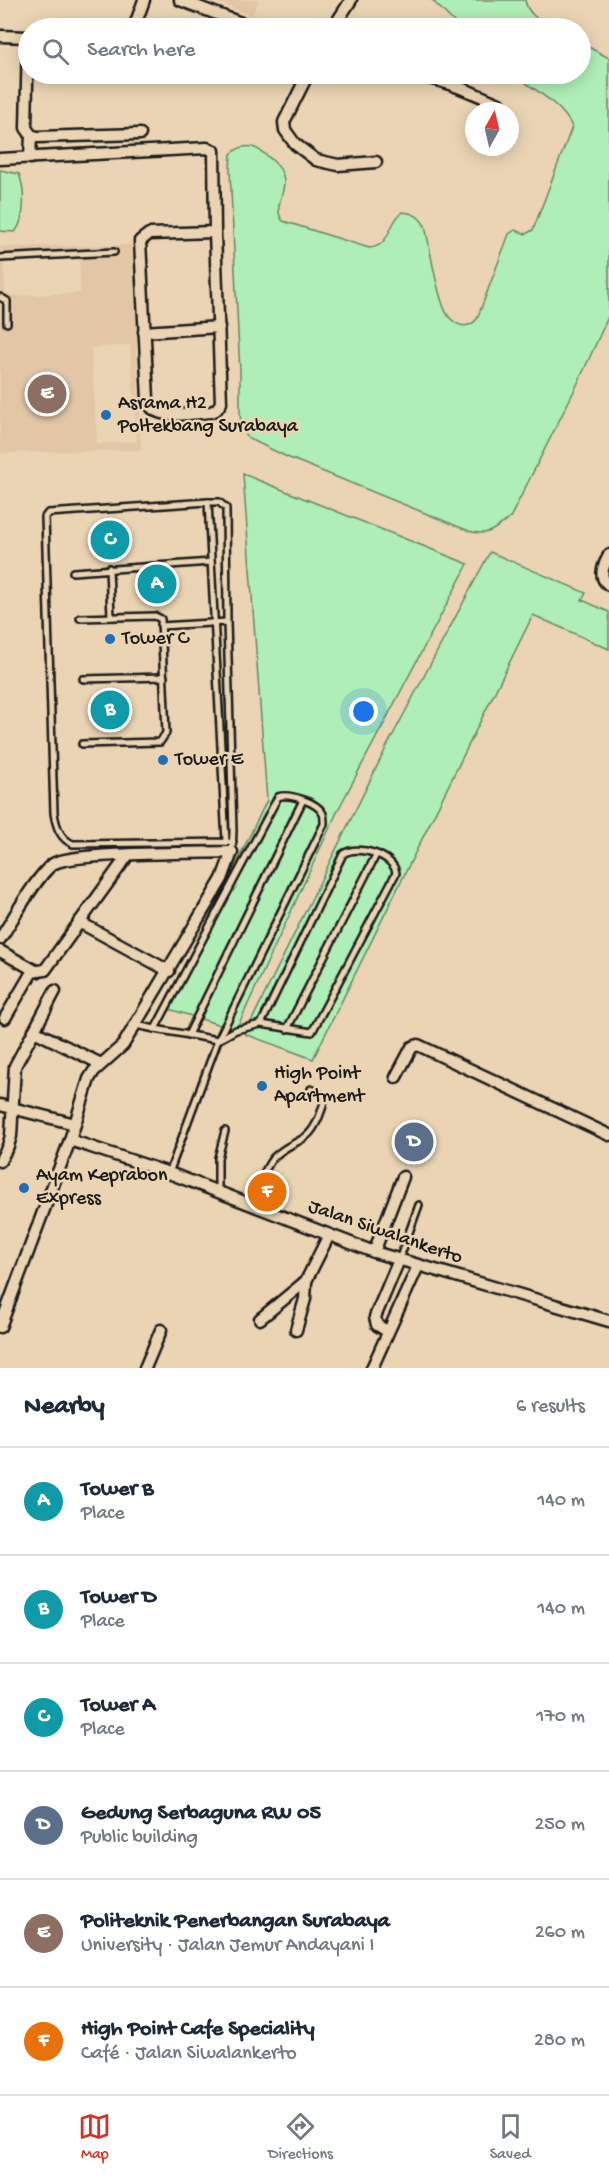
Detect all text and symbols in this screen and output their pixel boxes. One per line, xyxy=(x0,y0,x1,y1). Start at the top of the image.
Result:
search box xyxy=(18,18,591,84)
icon: search xyxy=(39,35,72,68)
text: Search here xyxy=(87,38,195,64)
north arrow xyxy=(465,102,519,156)
pin: E xyxy=(28,372,66,416)
place label: Asrama H2 Poltekbang Surabaya xyxy=(117,393,299,439)
marker: Asrama H2 Poltekbang Surabaya xyxy=(99,408,113,422)
pin: C xyxy=(90,518,130,562)
pin: A xyxy=(138,562,176,606)
place label: Tower C xyxy=(121,628,190,651)
marker: Tower C xyxy=(103,632,117,646)
pin: B xyxy=(90,688,130,732)
your location xyxy=(349,697,378,726)
place label: Tower E xyxy=(174,749,245,772)
marker: Tower E xyxy=(156,753,170,767)
place label: High Point Apartment xyxy=(274,1063,366,1109)
marker: High Point Apartment xyxy=(255,1079,269,1093)
pin: D xyxy=(394,1120,434,1164)
place label: Ayam Keprabon Express xyxy=(36,1165,168,1211)
pin: F xyxy=(248,1170,286,1214)
marker: Ayam Keprabon Express xyxy=(17,1181,31,1195)
street label: Jalan Siwalankerto xyxy=(305,1196,465,1270)
text: Nearby xyxy=(24,1392,105,1423)
text: 6 results xyxy=(516,1396,585,1419)
text: Tower B xyxy=(81,1477,154,1503)
text: A xyxy=(38,1490,49,1513)
text: 140 m xyxy=(537,1490,585,1513)
text: Place xyxy=(81,1503,125,1526)
text: Tower D xyxy=(81,1585,157,1611)
text: B xyxy=(38,1598,49,1621)
text: 140 m xyxy=(537,1598,585,1621)
text: Place xyxy=(81,1611,125,1634)
text: Tower A xyxy=(81,1693,155,1719)
text: C xyxy=(38,1706,49,1729)
text: 170 m xyxy=(536,1706,585,1729)
text: Place xyxy=(81,1719,125,1742)
text: Gedung Serbaguna RW 05 xyxy=(81,1801,321,1827)
text: D xyxy=(37,1814,50,1837)
text: 250 m xyxy=(534,1814,585,1837)
text: Public building xyxy=(81,1827,198,1850)
text: Politeknik Penerbangan Surabaya xyxy=(81,1909,390,1935)
text: E xyxy=(37,1922,50,1945)
text: 260 m xyxy=(535,1922,585,1945)
text: University · Jalan Jemur Andayani I xyxy=(81,1935,374,1958)
text: High Point Cafe Speciality xyxy=(81,2017,315,2043)
text: F xyxy=(38,2030,49,2053)
text: 280 m xyxy=(534,2030,585,2053)
text: Café · Jalan Siwalankerto xyxy=(81,2043,297,2066)
tab: Map xyxy=(78,2110,111,2165)
tab: Directions xyxy=(268,2110,333,2165)
tab: Saved xyxy=(490,2110,531,2165)

